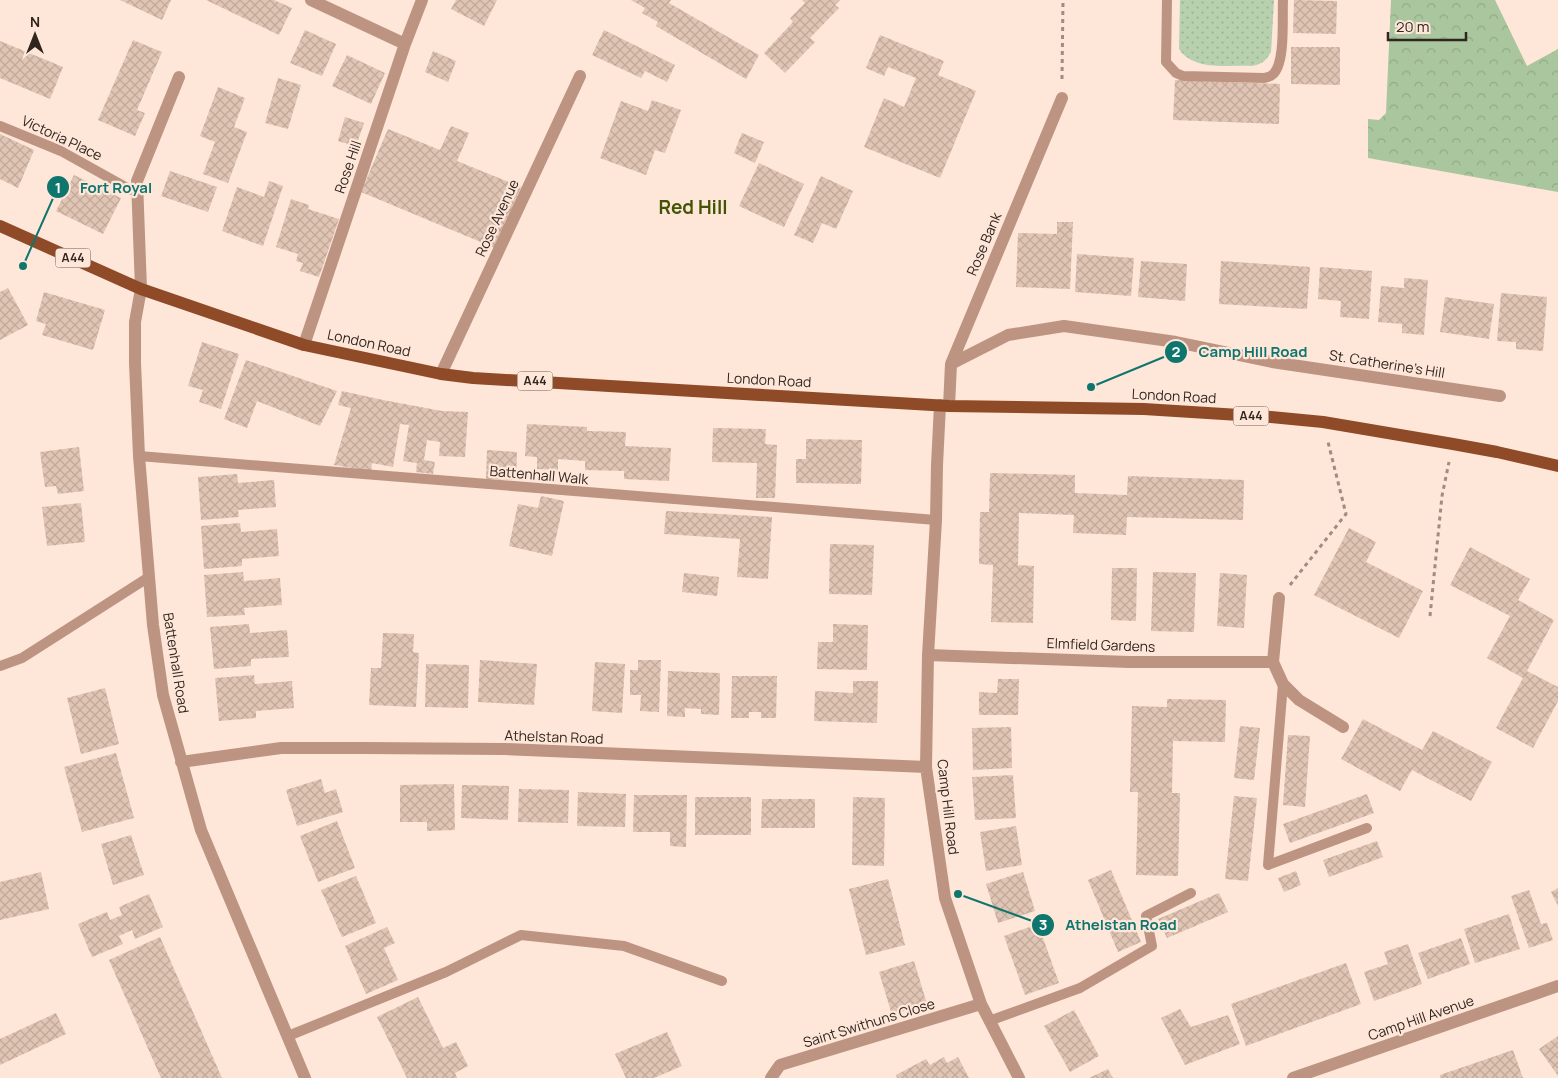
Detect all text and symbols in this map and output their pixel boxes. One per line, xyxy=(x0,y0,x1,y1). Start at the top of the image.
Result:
north arrow xyxy=(10,10,60,60)
scale bar xyxy=(1388,10,1466,42)
text: N xyxy=(30,12,40,31)
text: 20 m xyxy=(1396,16,1429,37)
street label: Victoria Place xyxy=(19,111,106,165)
street label: Rose Hill xyxy=(330,138,365,196)
callout: Fort Royal xyxy=(45,172,162,202)
street label: Rose Avenue xyxy=(470,176,523,260)
text: 1 xyxy=(55,177,61,198)
text: Fort Royal xyxy=(80,177,152,198)
district label: Red Hill xyxy=(658,194,728,220)
street label: Rose Bank xyxy=(962,208,1006,278)
road number: A44 xyxy=(56,248,90,268)
street label: London Road xyxy=(326,324,412,361)
callout: Camp Hill Road xyxy=(1163,337,1317,367)
text: 2 xyxy=(1172,341,1181,362)
text: Camp Hill Road xyxy=(1199,341,1307,362)
street label: St. Catherine's Hill xyxy=(1328,345,1446,382)
street label: London Road xyxy=(726,368,812,391)
road number: A44 xyxy=(518,372,552,391)
street label: London Road xyxy=(1131,384,1217,407)
road number: A44 xyxy=(1234,406,1268,426)
street label: Battenhall Walk xyxy=(489,461,590,488)
street label: Battenhall Road xyxy=(159,611,194,715)
street label: Elmfield Gardens xyxy=(1046,633,1156,656)
street label: Athelstan Road xyxy=(504,725,604,748)
street label: Camp Hill Road xyxy=(933,758,964,856)
callout: Athelstan Road xyxy=(1031,910,1187,940)
text: 3 xyxy=(1039,914,1047,935)
text: Athelstan Road xyxy=(1065,914,1177,935)
street label: Camp Hill Avenue xyxy=(1365,990,1476,1045)
street label: Saint Swithuns Close xyxy=(801,993,937,1052)

